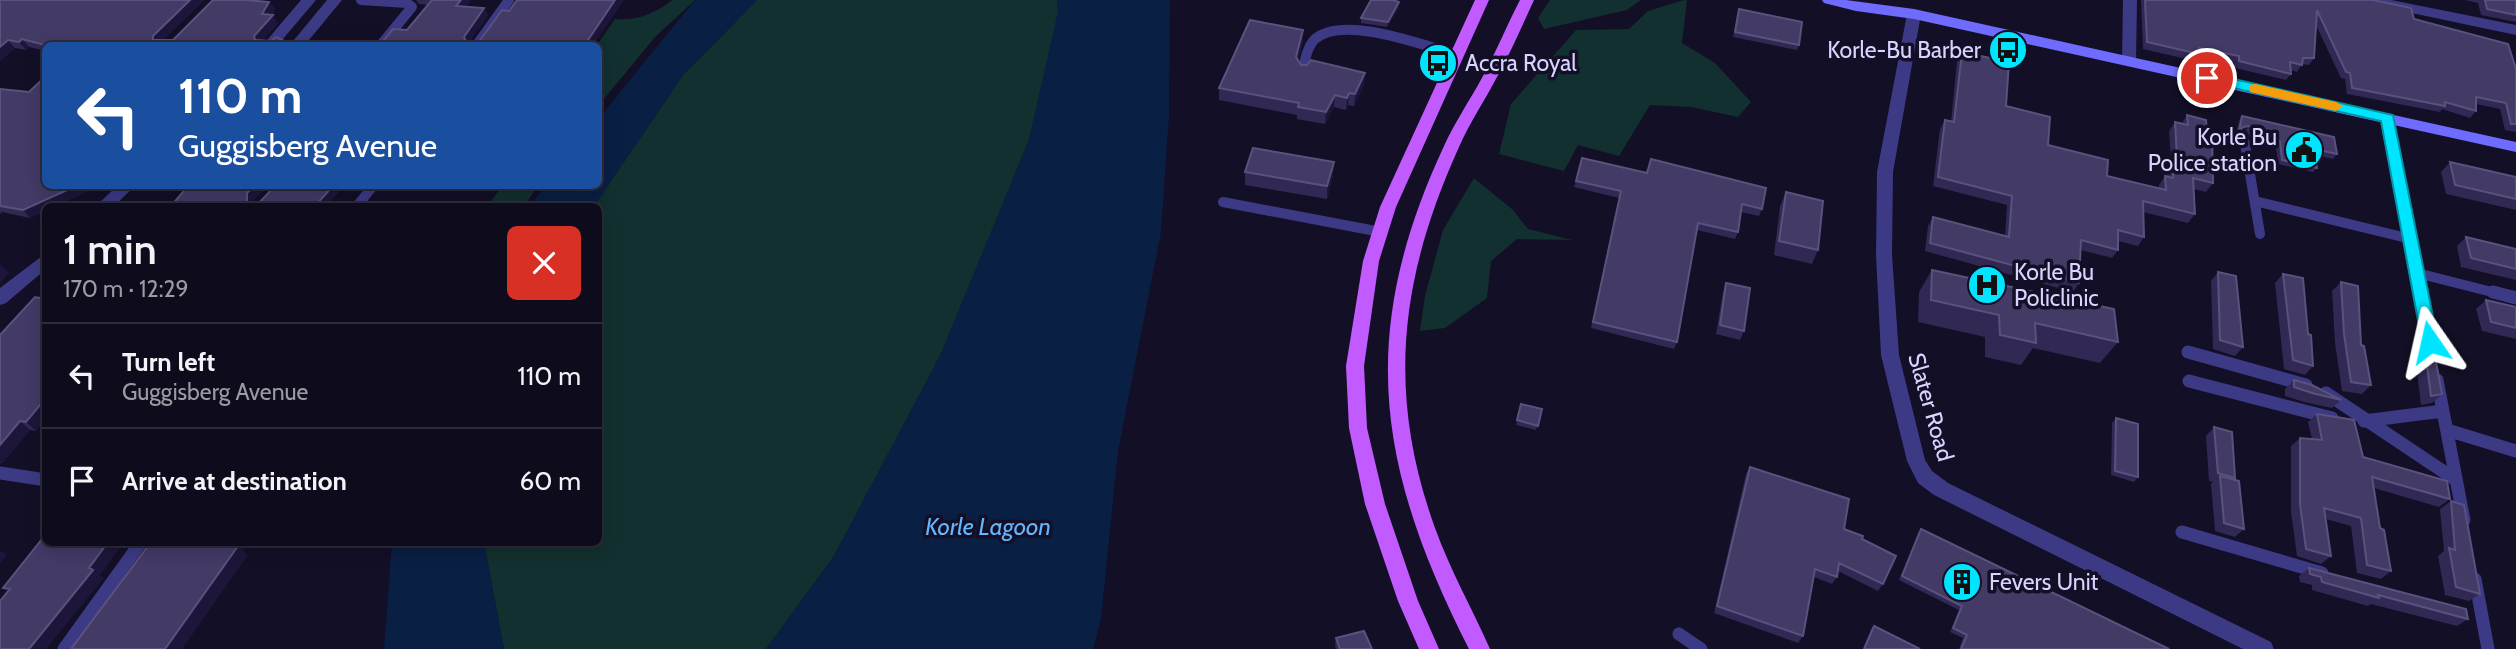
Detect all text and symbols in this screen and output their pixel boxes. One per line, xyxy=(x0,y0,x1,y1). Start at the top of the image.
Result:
bus stop icon: Korle-Bu Barber xyxy=(1987,29,2029,71)
place label: Korle-Bu Barber xyxy=(1827,36,1982,64)
bus stop icon: Accra Royal xyxy=(1417,42,1459,84)
pin xyxy=(2177,48,2237,108)
place label: Accra Royal xyxy=(1465,49,1577,77)
icon: arrive xyxy=(2188,59,2226,97)
text: 110 m xyxy=(178,66,302,125)
icon: left xyxy=(63,70,154,161)
place label: Korle Bu Police station xyxy=(2148,123,2277,177)
text: Guggisberg Avenue xyxy=(178,126,437,165)
public building icon: Korle Bu Police station xyxy=(2283,129,2325,171)
text: 1 min xyxy=(63,223,157,275)
button: close xyxy=(507,226,581,300)
place label: Korle Bu Policlinic xyxy=(2014,258,2099,312)
hospital icon: Korle Bu Policlinic xyxy=(1966,264,2008,306)
text: 170 m · 12:29 xyxy=(63,275,189,303)
position arrow xyxy=(2393,305,2467,379)
text: Turn left xyxy=(122,346,215,378)
street label: Slater Road xyxy=(1902,350,1960,464)
icon: left xyxy=(63,357,101,395)
text: 110 m xyxy=(517,360,581,392)
text: Guggisberg Avenue xyxy=(122,378,308,406)
icon: arrive xyxy=(63,462,101,500)
text: Arrive at destination xyxy=(122,465,347,497)
text: 60 m xyxy=(519,465,581,497)
water label: Korle Lagoon xyxy=(925,512,1051,541)
building icon: Fevers Unit xyxy=(1941,561,1983,603)
place label: Fevers Unit xyxy=(1989,568,2099,596)

